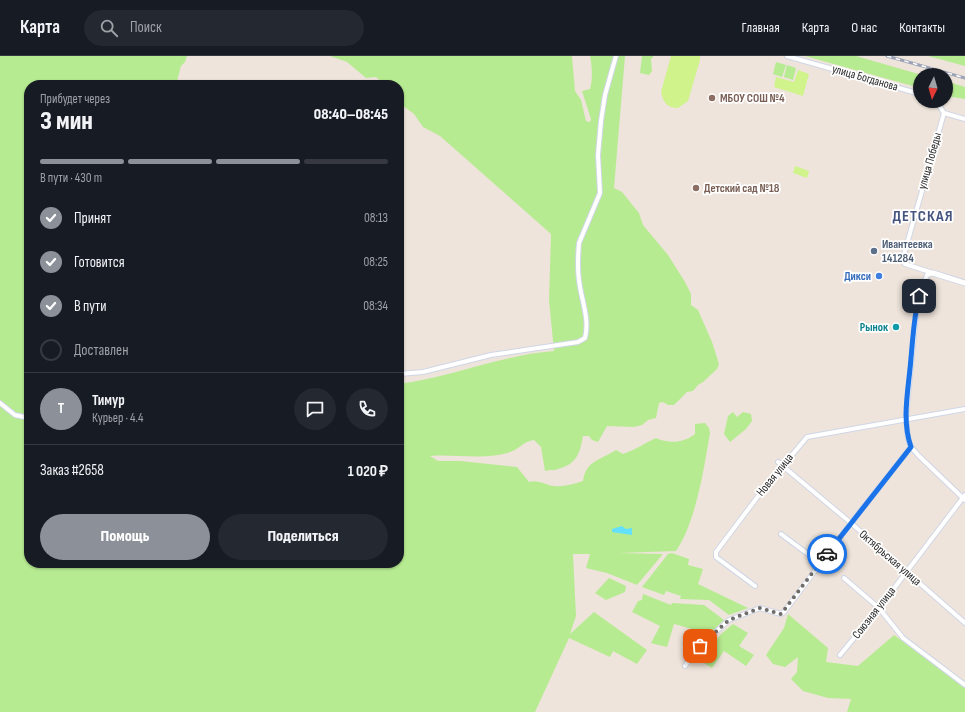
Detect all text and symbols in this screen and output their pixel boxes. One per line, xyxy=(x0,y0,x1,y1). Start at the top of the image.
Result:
search box xyxy=(84,10,364,46)
text: Карта xyxy=(20,16,60,39)
icon: search xyxy=(98,17,120,39)
text: Поиск xyxy=(130,18,162,37)
text: Главная xyxy=(742,19,780,36)
text: Карта xyxy=(802,19,829,36)
text: О нас xyxy=(851,19,877,36)
text: Контакты xyxy=(899,19,945,36)
street label: улица Богданова xyxy=(830,61,900,95)
north arrow xyxy=(913,68,953,108)
map controls xyxy=(913,68,953,108)
text: Прибудет через xyxy=(40,91,110,107)
place label: МБОУ СОШ №4 xyxy=(720,91,785,106)
marker: МБОУ СОШ №4 xyxy=(707,93,717,103)
text: 08:40–08:45 xyxy=(314,105,388,124)
text: 3 мин xyxy=(40,106,93,137)
street label: улица Победы xyxy=(915,131,945,191)
text: В пути · 430 m xyxy=(40,170,102,186)
place label: Детский сад №18 xyxy=(704,181,780,196)
marker: Детский сад №18 xyxy=(691,183,701,193)
icon: check xyxy=(40,207,62,229)
district label: ДЕТСКАЯ xyxy=(893,207,953,226)
text: Принят xyxy=(74,209,111,228)
text: 08:13 xyxy=(364,210,388,226)
place label: Ивантеевка 141284 xyxy=(882,237,933,266)
marker: Ивантеевка 141284 xyxy=(869,246,879,256)
icon: check xyxy=(40,251,62,273)
text: Готовится xyxy=(74,253,125,272)
text: 08:25 xyxy=(363,254,388,270)
place label: Дикси xyxy=(844,269,871,284)
marker: Дикси xyxy=(874,271,884,281)
pin xyxy=(902,279,936,313)
icon: home xyxy=(908,285,930,307)
icon: check xyxy=(40,295,62,317)
text: В пути xyxy=(74,297,106,316)
text: 08:34 xyxy=(363,298,388,314)
place label: Рынок xyxy=(860,320,889,335)
marker: Рынок xyxy=(891,322,901,332)
text: Доставлен xyxy=(74,341,128,360)
button: chat xyxy=(294,388,336,430)
button: phone xyxy=(346,388,388,430)
text: Тимур xyxy=(92,391,125,410)
text: Т xyxy=(58,399,64,418)
text: Курьер · 4.4 xyxy=(92,410,143,426)
street label: Новая улица xyxy=(753,450,797,499)
text: Заказ #2658 xyxy=(40,461,104,480)
text: 1 020 ₽ xyxy=(348,462,388,481)
button: Помощь xyxy=(40,514,210,560)
button: Поделиться xyxy=(218,514,388,560)
street label: Октябрьская улица xyxy=(856,527,925,589)
courier xyxy=(807,534,847,574)
icon: car xyxy=(816,543,838,565)
street label: Союзная улица xyxy=(849,584,899,642)
pin xyxy=(683,629,717,663)
icon: bag xyxy=(689,635,711,657)

